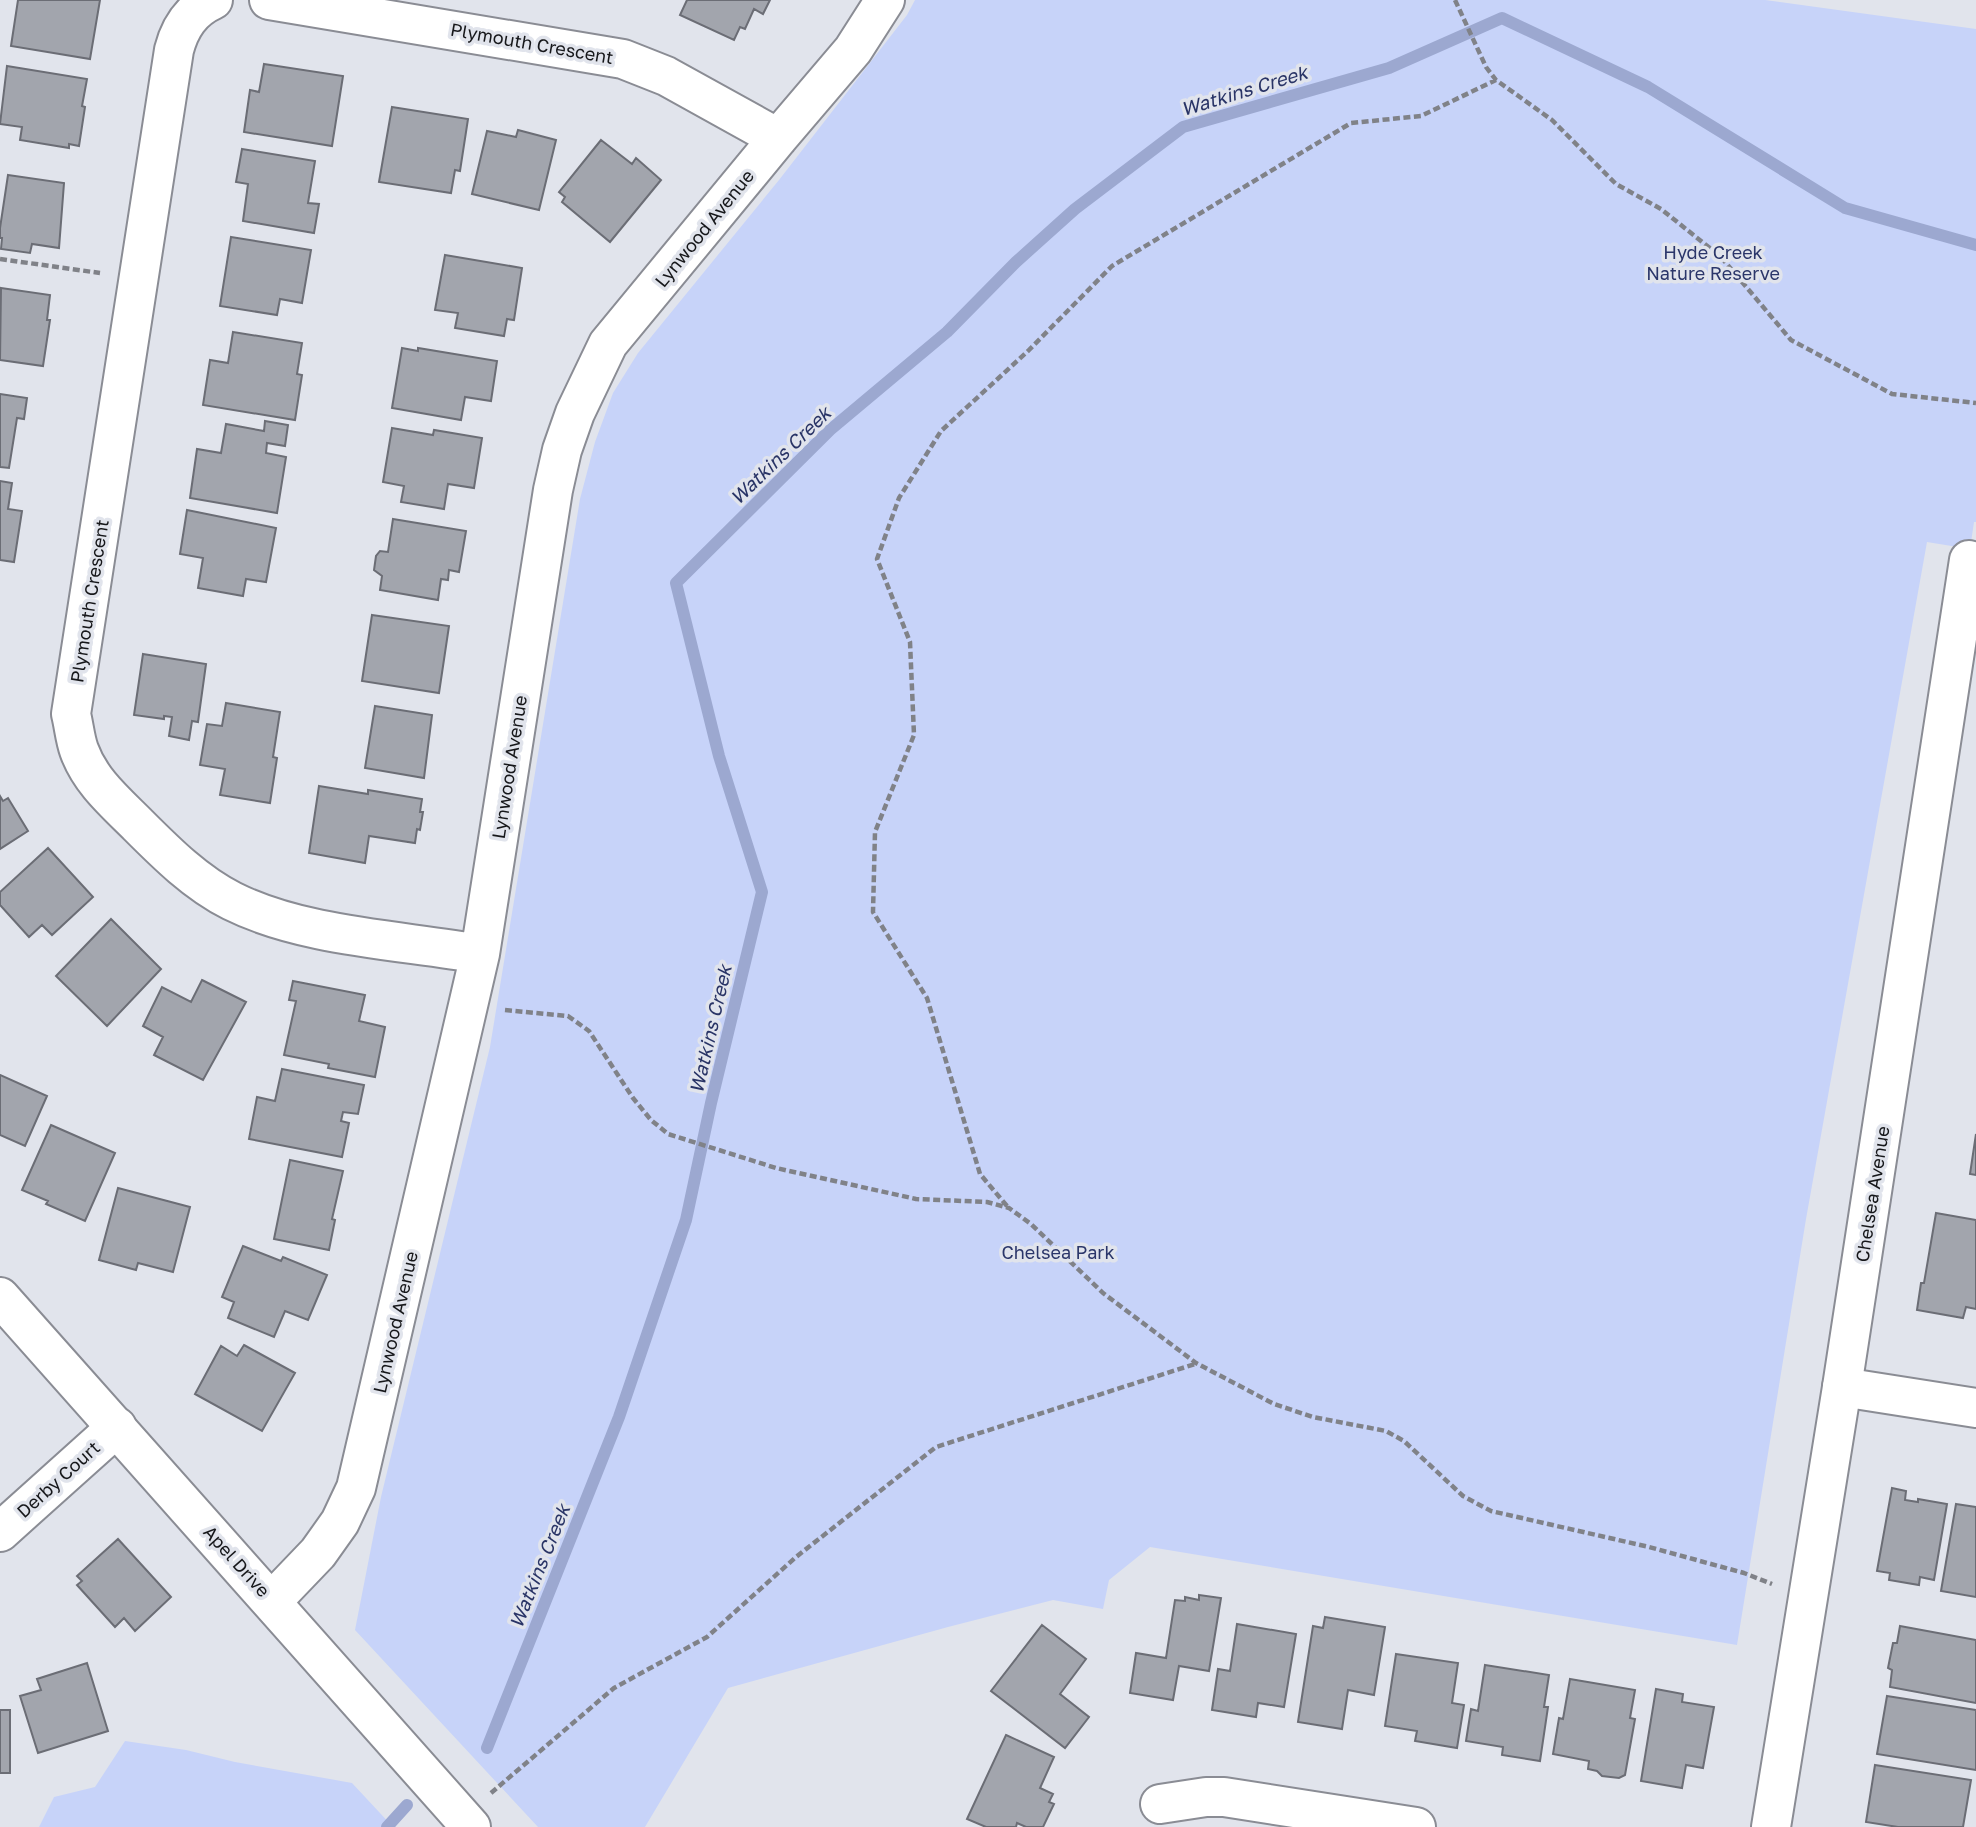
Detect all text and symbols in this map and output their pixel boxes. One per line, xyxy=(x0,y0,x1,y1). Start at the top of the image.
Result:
street label: Plymouth Crescent xyxy=(449,18,615,68)
water label: Watkins Creek xyxy=(1178,59,1312,120)
street label: Lynwood Avenue xyxy=(650,165,758,291)
park label: Hyde Creek Nature Reserve xyxy=(1646,241,1780,284)
water label: Watkins Creek xyxy=(725,400,837,509)
street label: Plymouth Crescent xyxy=(65,518,113,684)
street label: Lynwood Avenue xyxy=(487,694,531,840)
water label: Watkins Creek xyxy=(684,960,736,1095)
street label: Chelsea Avenue xyxy=(1850,1124,1894,1264)
park label: Chelsea Park xyxy=(1001,1241,1115,1263)
street label: Lynwood Avenue xyxy=(368,1249,422,1395)
street label: Derby Court xyxy=(12,1436,104,1522)
water label: Watkins Creek xyxy=(504,1499,575,1631)
street label: Apel Drive xyxy=(199,1521,275,1601)

